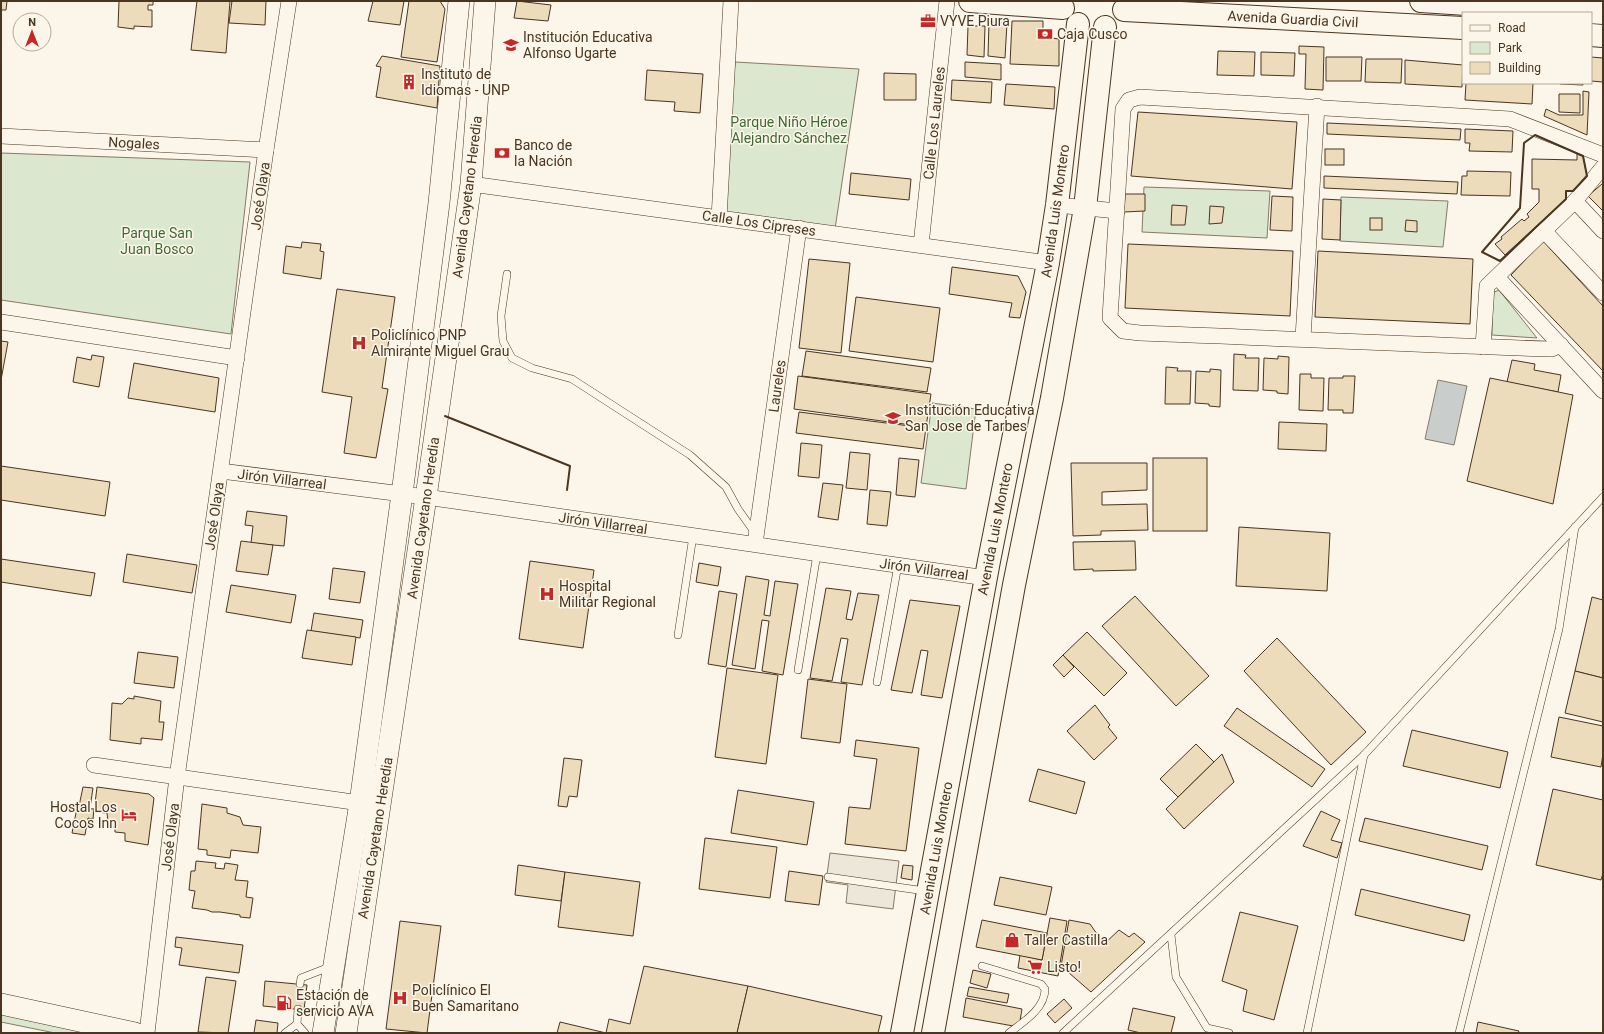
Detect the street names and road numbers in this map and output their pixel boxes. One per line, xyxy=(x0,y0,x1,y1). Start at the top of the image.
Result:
street label: Avenida Guardia Civil xyxy=(1227,8,1359,30)
street label: Calle Los Laureles xyxy=(920,66,948,180)
street label: Avenida Cayetano Heredia xyxy=(449,115,485,279)
street label: Nogales xyxy=(108,134,160,152)
street label: Avenida Luis Montero xyxy=(1038,143,1072,279)
street label: José Olaya xyxy=(247,161,273,231)
street label: Calle Los Cipreses xyxy=(701,207,817,239)
street label: Laureles xyxy=(765,359,789,413)
street label: Avenida Cayetano Heredia xyxy=(404,436,442,600)
street label: Avenida Luis Montero xyxy=(974,461,1016,597)
street label: Jirón Villarreal xyxy=(237,466,327,492)
street label: José Olaya xyxy=(201,481,227,551)
street label: Jirón Villarreal xyxy=(558,509,648,537)
street label: Jirón Villarreal xyxy=(879,555,969,583)
street label: Avenida Cayetano Heredia xyxy=(354,756,396,920)
street label: Avenida Luis Montero xyxy=(916,780,956,916)
street label: José Olaya xyxy=(158,802,182,872)

